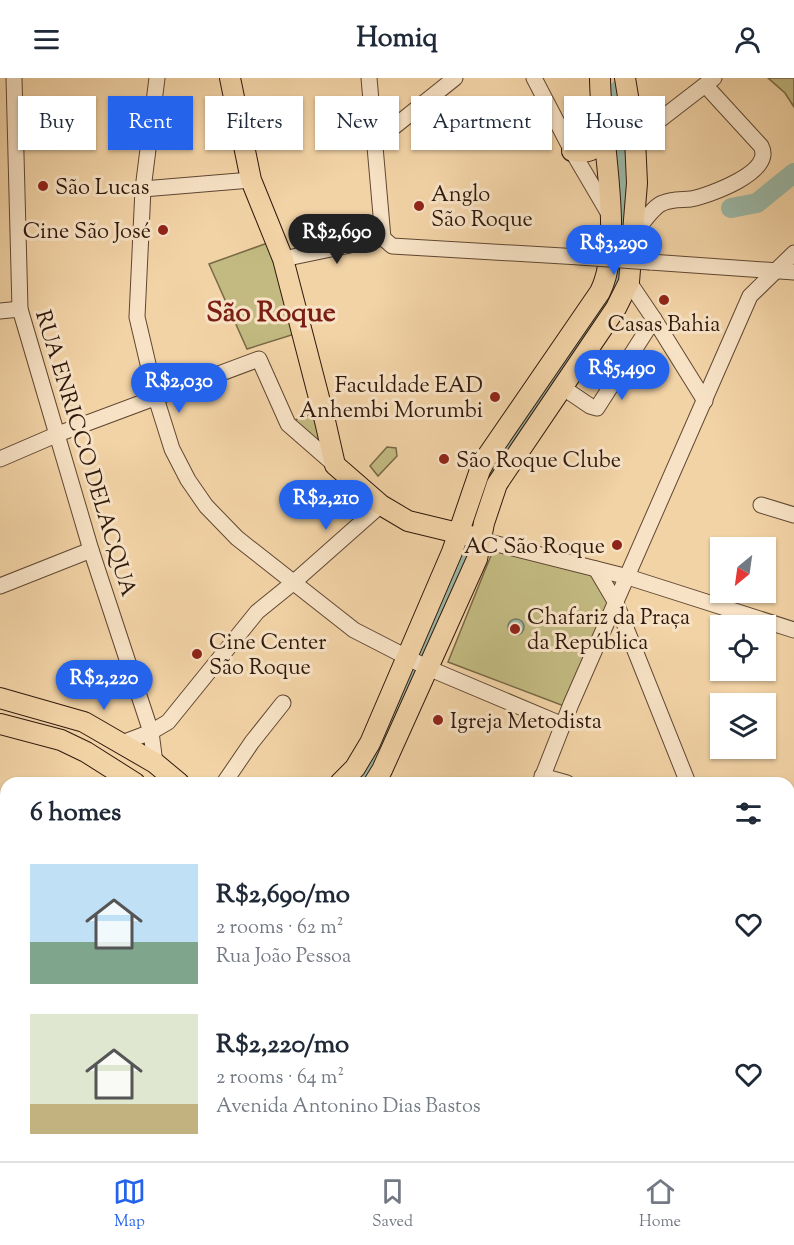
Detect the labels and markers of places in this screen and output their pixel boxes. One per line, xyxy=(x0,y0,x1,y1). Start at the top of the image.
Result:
place label: São Lucas xyxy=(55,173,149,205)
marker: São Lucas xyxy=(36,179,50,193)
place label: Anglo São Roque xyxy=(431,180,533,237)
marker: Anglo São Roque xyxy=(412,199,426,213)
pin: R$2,690 xyxy=(282,214,392,265)
place label: Cine São José xyxy=(23,217,151,249)
marker: Cine São José xyxy=(156,223,170,237)
pin: R$3,290 xyxy=(559,225,669,276)
marker: Casas Bahia xyxy=(657,293,671,307)
place label: Casas Bahia xyxy=(608,310,721,342)
pin: R$5,490 xyxy=(567,350,677,401)
pin: R$2,030 xyxy=(124,363,234,414)
place label: Faculdade EAD Anhembi Morumbi xyxy=(299,371,483,428)
marker: Faculdade EAD Anhembi Morumbi xyxy=(488,390,502,404)
place label: São Roque Clube xyxy=(456,446,621,478)
marker: São Roque Clube xyxy=(437,452,451,466)
pin: R$2,210 xyxy=(271,480,381,531)
place label: AC São Roque xyxy=(464,532,605,564)
marker: AC São Roque xyxy=(610,538,624,552)
place label: Chafariz da Praça da República xyxy=(527,603,690,660)
marker: Chafariz da Praça da República xyxy=(508,622,522,636)
place label: Cine Center São Roque xyxy=(209,628,327,685)
marker: Cine Center São Roque xyxy=(190,647,204,661)
pin: R$2,220 xyxy=(49,660,159,711)
place label: Igreja Metodista xyxy=(450,707,602,739)
marker: Igreja Metodista xyxy=(431,713,445,727)

